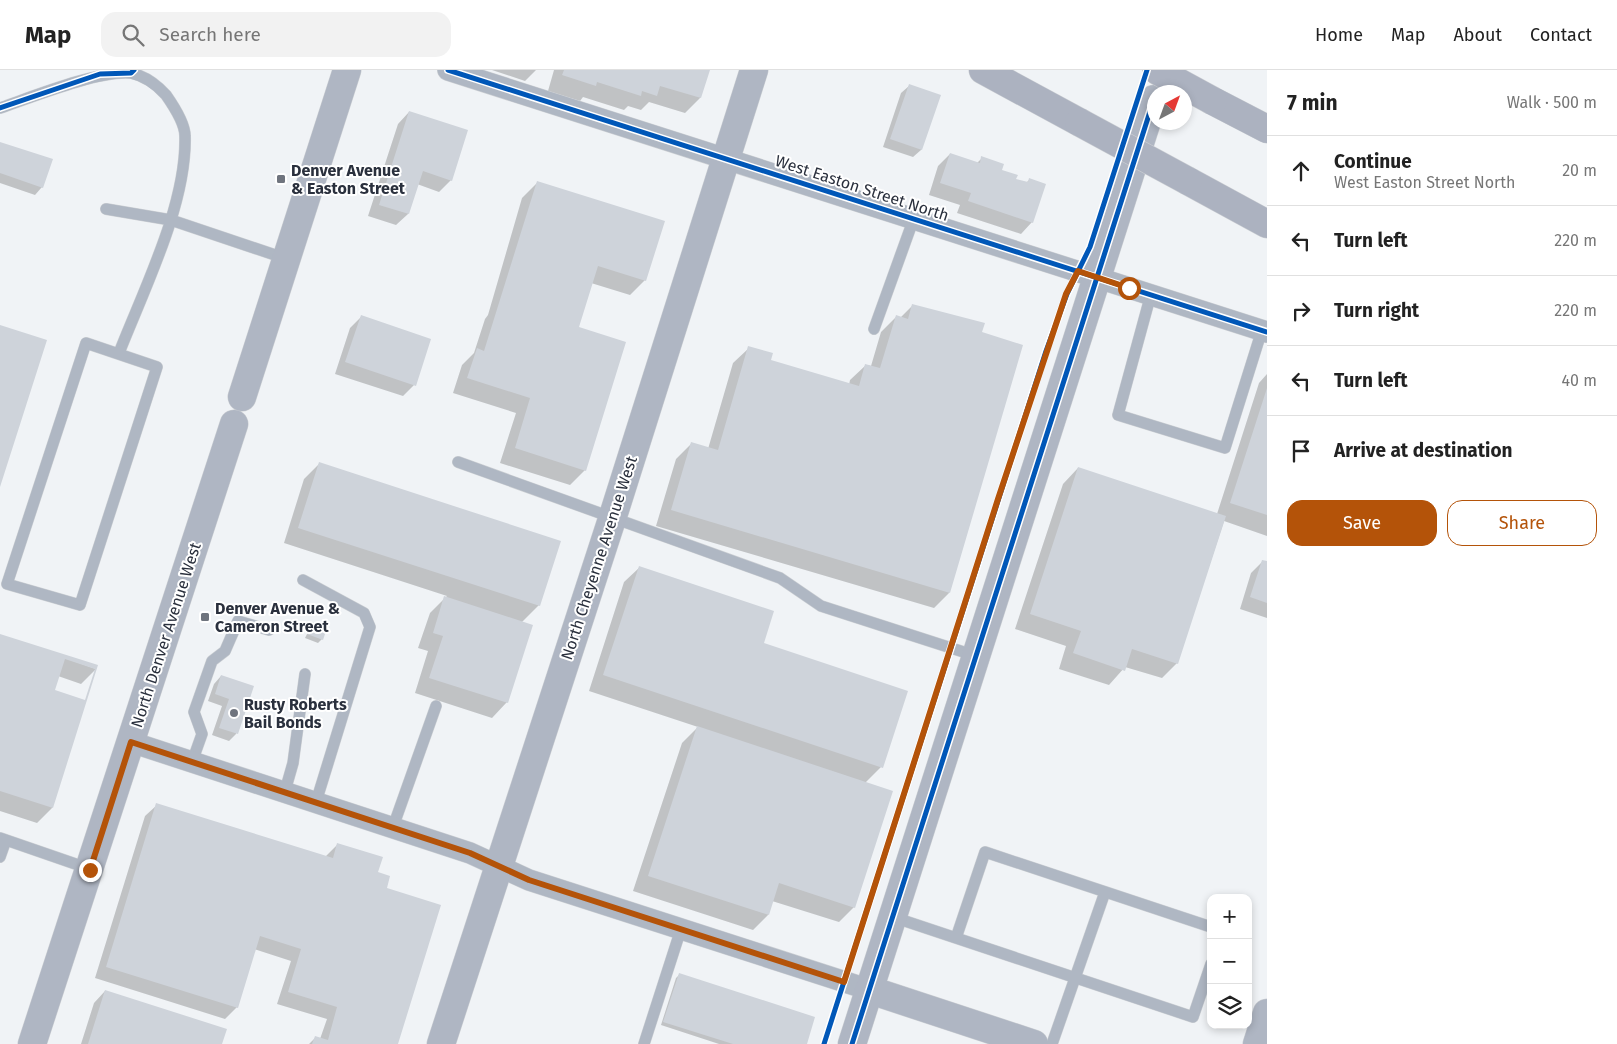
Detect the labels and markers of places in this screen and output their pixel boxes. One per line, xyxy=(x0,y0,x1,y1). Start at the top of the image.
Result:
place label: Denver Avenue & Easton Street xyxy=(291,161,406,198)
marker: Denver Avenue & Easton Street xyxy=(275,173,287,185)
place label: Denver Avenue & Cameron Street xyxy=(215,599,340,636)
marker: Denver Avenue & Cameron Street xyxy=(199,611,211,623)
place label: Rusty Roberts Bail Bonds xyxy=(244,695,347,732)
marker: Rusty Roberts Bail Bonds xyxy=(228,707,240,719)

